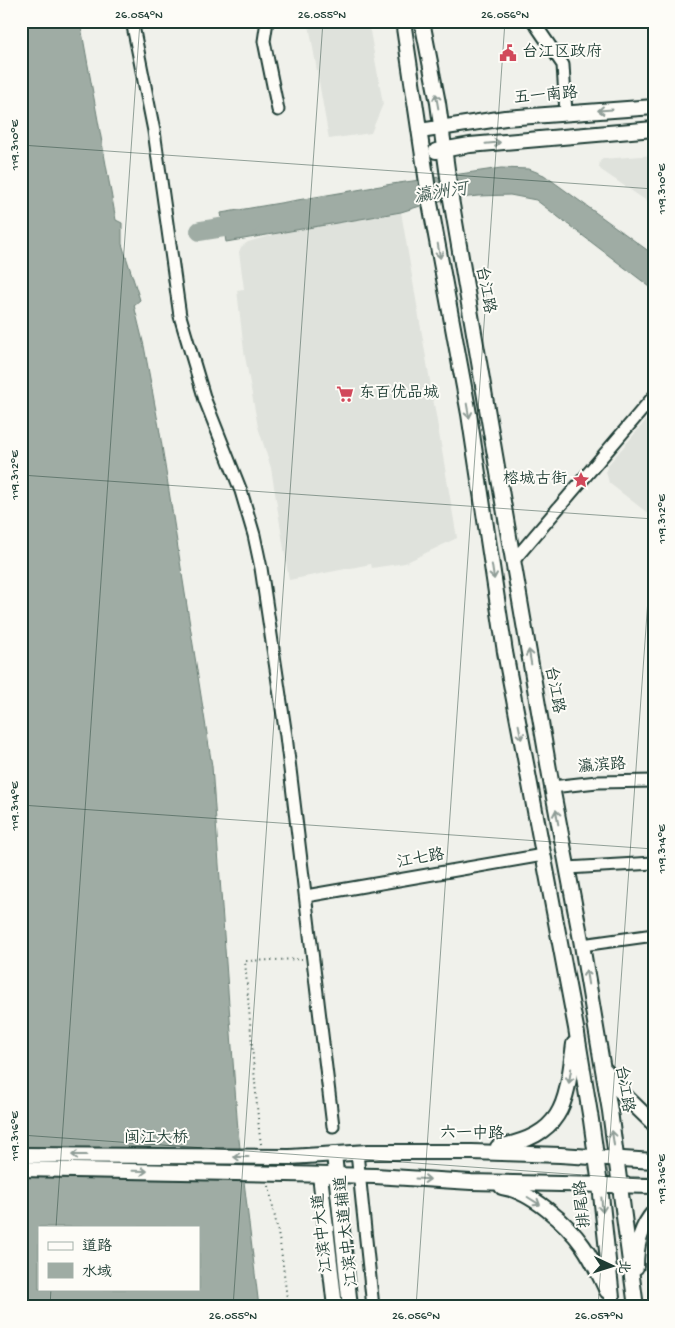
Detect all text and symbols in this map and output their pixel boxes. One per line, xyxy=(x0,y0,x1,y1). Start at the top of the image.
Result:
text: 26.054°N xyxy=(115,9,163,23)
text: 26.055°N xyxy=(298,9,346,23)
text: 26.056°N xyxy=(481,9,529,23)
place label: 台江区政府 xyxy=(522,42,602,63)
public building icon: 台江区政府 xyxy=(498,43,518,63)
street label: 五一南路 xyxy=(513,83,579,109)
one-way arrow xyxy=(432,94,442,110)
one-way arrow xyxy=(597,106,613,115)
text: 119.310°E xyxy=(9,119,23,171)
one-way arrow xyxy=(484,138,500,148)
text: 119.310°E xyxy=(656,163,670,215)
water label: 瀛洲河 xyxy=(413,178,472,209)
one-way arrow xyxy=(435,243,444,259)
street label: 台江路 xyxy=(470,264,499,315)
place label: 东百优品城 xyxy=(359,383,439,404)
supermarket icon: 东百优品城 xyxy=(335,384,355,404)
one-way arrow xyxy=(463,403,473,419)
text: 119.312°E xyxy=(9,450,23,501)
place label: 榕城古街 xyxy=(503,469,567,490)
place icon: 榕城古街 xyxy=(571,470,591,490)
text: 119.312°E xyxy=(656,494,670,545)
one-way arrow xyxy=(488,563,498,579)
one-way arrow xyxy=(525,650,535,666)
street label: 台江路 xyxy=(539,664,568,715)
one-way arrow xyxy=(515,723,525,739)
street label: 瀛滨路 xyxy=(577,754,627,778)
text: 119.314°E xyxy=(9,781,23,832)
one-way arrow xyxy=(552,810,562,826)
text: 119.314°E xyxy=(656,824,670,875)
street label: 江七路 xyxy=(395,845,446,874)
one-way arrow xyxy=(582,969,592,985)
street label: 台江路 xyxy=(610,1063,638,1114)
one-way arrow xyxy=(564,1068,574,1084)
text: 119.316°E xyxy=(9,1111,23,1162)
street label: 六一中路 xyxy=(440,1123,504,1145)
street label: 闽江大桥 xyxy=(124,1129,188,1149)
one-way arrow xyxy=(608,1130,618,1146)
one-way arrow xyxy=(71,1151,87,1160)
one-way arrow xyxy=(233,1152,250,1162)
text: 119.316°E xyxy=(656,1154,670,1205)
one-way arrow xyxy=(132,1166,148,1176)
street label: 江滨中大道辅道 xyxy=(331,1174,363,1288)
one-way arrow xyxy=(415,1175,431,1184)
street label: 排尾路 xyxy=(570,1179,596,1229)
street label: 江滨中大道 xyxy=(308,1192,338,1274)
one-way arrow xyxy=(526,1197,540,1207)
one-way arrow xyxy=(597,1197,607,1213)
legend xyxy=(38,1226,200,1290)
text: 道路 xyxy=(82,1238,112,1256)
north arrow xyxy=(588,1240,638,1290)
text: 北 xyxy=(614,1259,631,1274)
text: 水域 xyxy=(82,1264,112,1282)
text: 26.055°N xyxy=(209,1310,257,1324)
text: 26.056°N xyxy=(392,1310,440,1324)
text: 26.057°N xyxy=(575,1310,623,1324)

